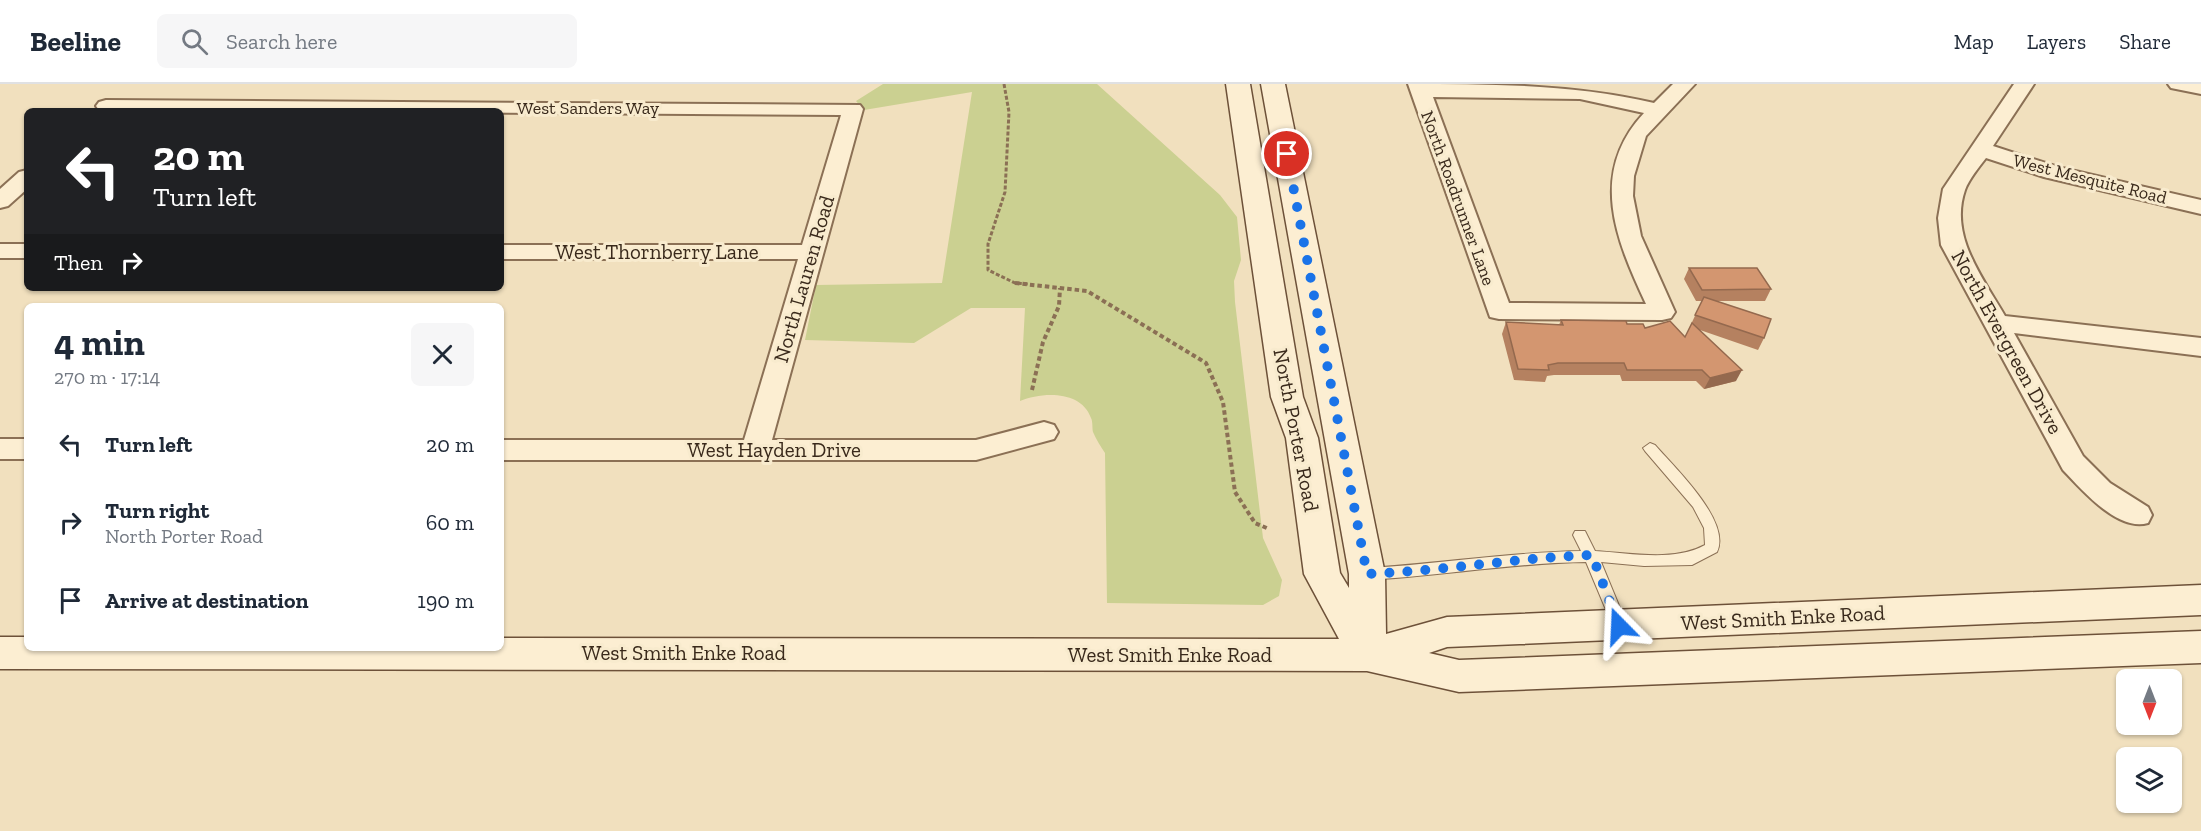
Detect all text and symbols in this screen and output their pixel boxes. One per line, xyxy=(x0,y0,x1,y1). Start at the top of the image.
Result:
search box xyxy=(157,14,577,68)
text: Beeline xyxy=(30,25,121,58)
icon: search xyxy=(178,25,211,58)
text: Search here xyxy=(226,28,337,55)
text: Map xyxy=(1954,29,1994,54)
text: Layers xyxy=(2027,29,2086,54)
text: Share xyxy=(2119,29,2171,54)
street label: West Sanders Way xyxy=(517,97,660,119)
street label: North Roadrunner Lane xyxy=(1416,108,1500,288)
pin xyxy=(1261,128,1312,179)
text: 20 m xyxy=(153,130,244,181)
icon: left xyxy=(54,132,132,210)
icon: arrive xyxy=(1270,137,1303,170)
street label: West Mesquite Road xyxy=(2011,149,2169,209)
text: Turn left xyxy=(153,181,256,213)
street label: North Lauren Road xyxy=(768,192,839,365)
street label: West Thornberry Lane xyxy=(555,239,759,264)
street label: North Evergreen Drive xyxy=(1946,245,2068,438)
icon: right xyxy=(115,246,148,279)
text: Then xyxy=(54,249,103,276)
text: 4 min xyxy=(54,321,145,364)
button: close xyxy=(411,323,474,386)
street label: North Porter Road xyxy=(1268,346,1325,514)
text: 270 m · 17:14 xyxy=(54,365,160,389)
icon: left xyxy=(54,428,87,461)
text: Turn left xyxy=(105,431,192,458)
text: 20 m xyxy=(426,431,474,458)
street label: West Hayden Drive xyxy=(687,437,861,462)
text: Turn right xyxy=(105,497,209,524)
icon: right xyxy=(54,506,87,539)
text: 60 m xyxy=(426,509,474,536)
text: North Porter Road xyxy=(105,524,263,548)
icon: arrive xyxy=(54,584,87,617)
text: Arrive at destination xyxy=(105,587,308,614)
text: 190 m xyxy=(417,587,474,614)
position arrow xyxy=(1587,594,1651,658)
street label: West Smith Enke Road xyxy=(1680,600,1886,635)
street label: West Smith Enke Road xyxy=(582,640,787,665)
street label: West Smith Enke Road xyxy=(1068,642,1273,667)
north arrow xyxy=(2116,669,2182,735)
map controls xyxy=(2116,669,2182,813)
button: layers xyxy=(2116,747,2182,813)

